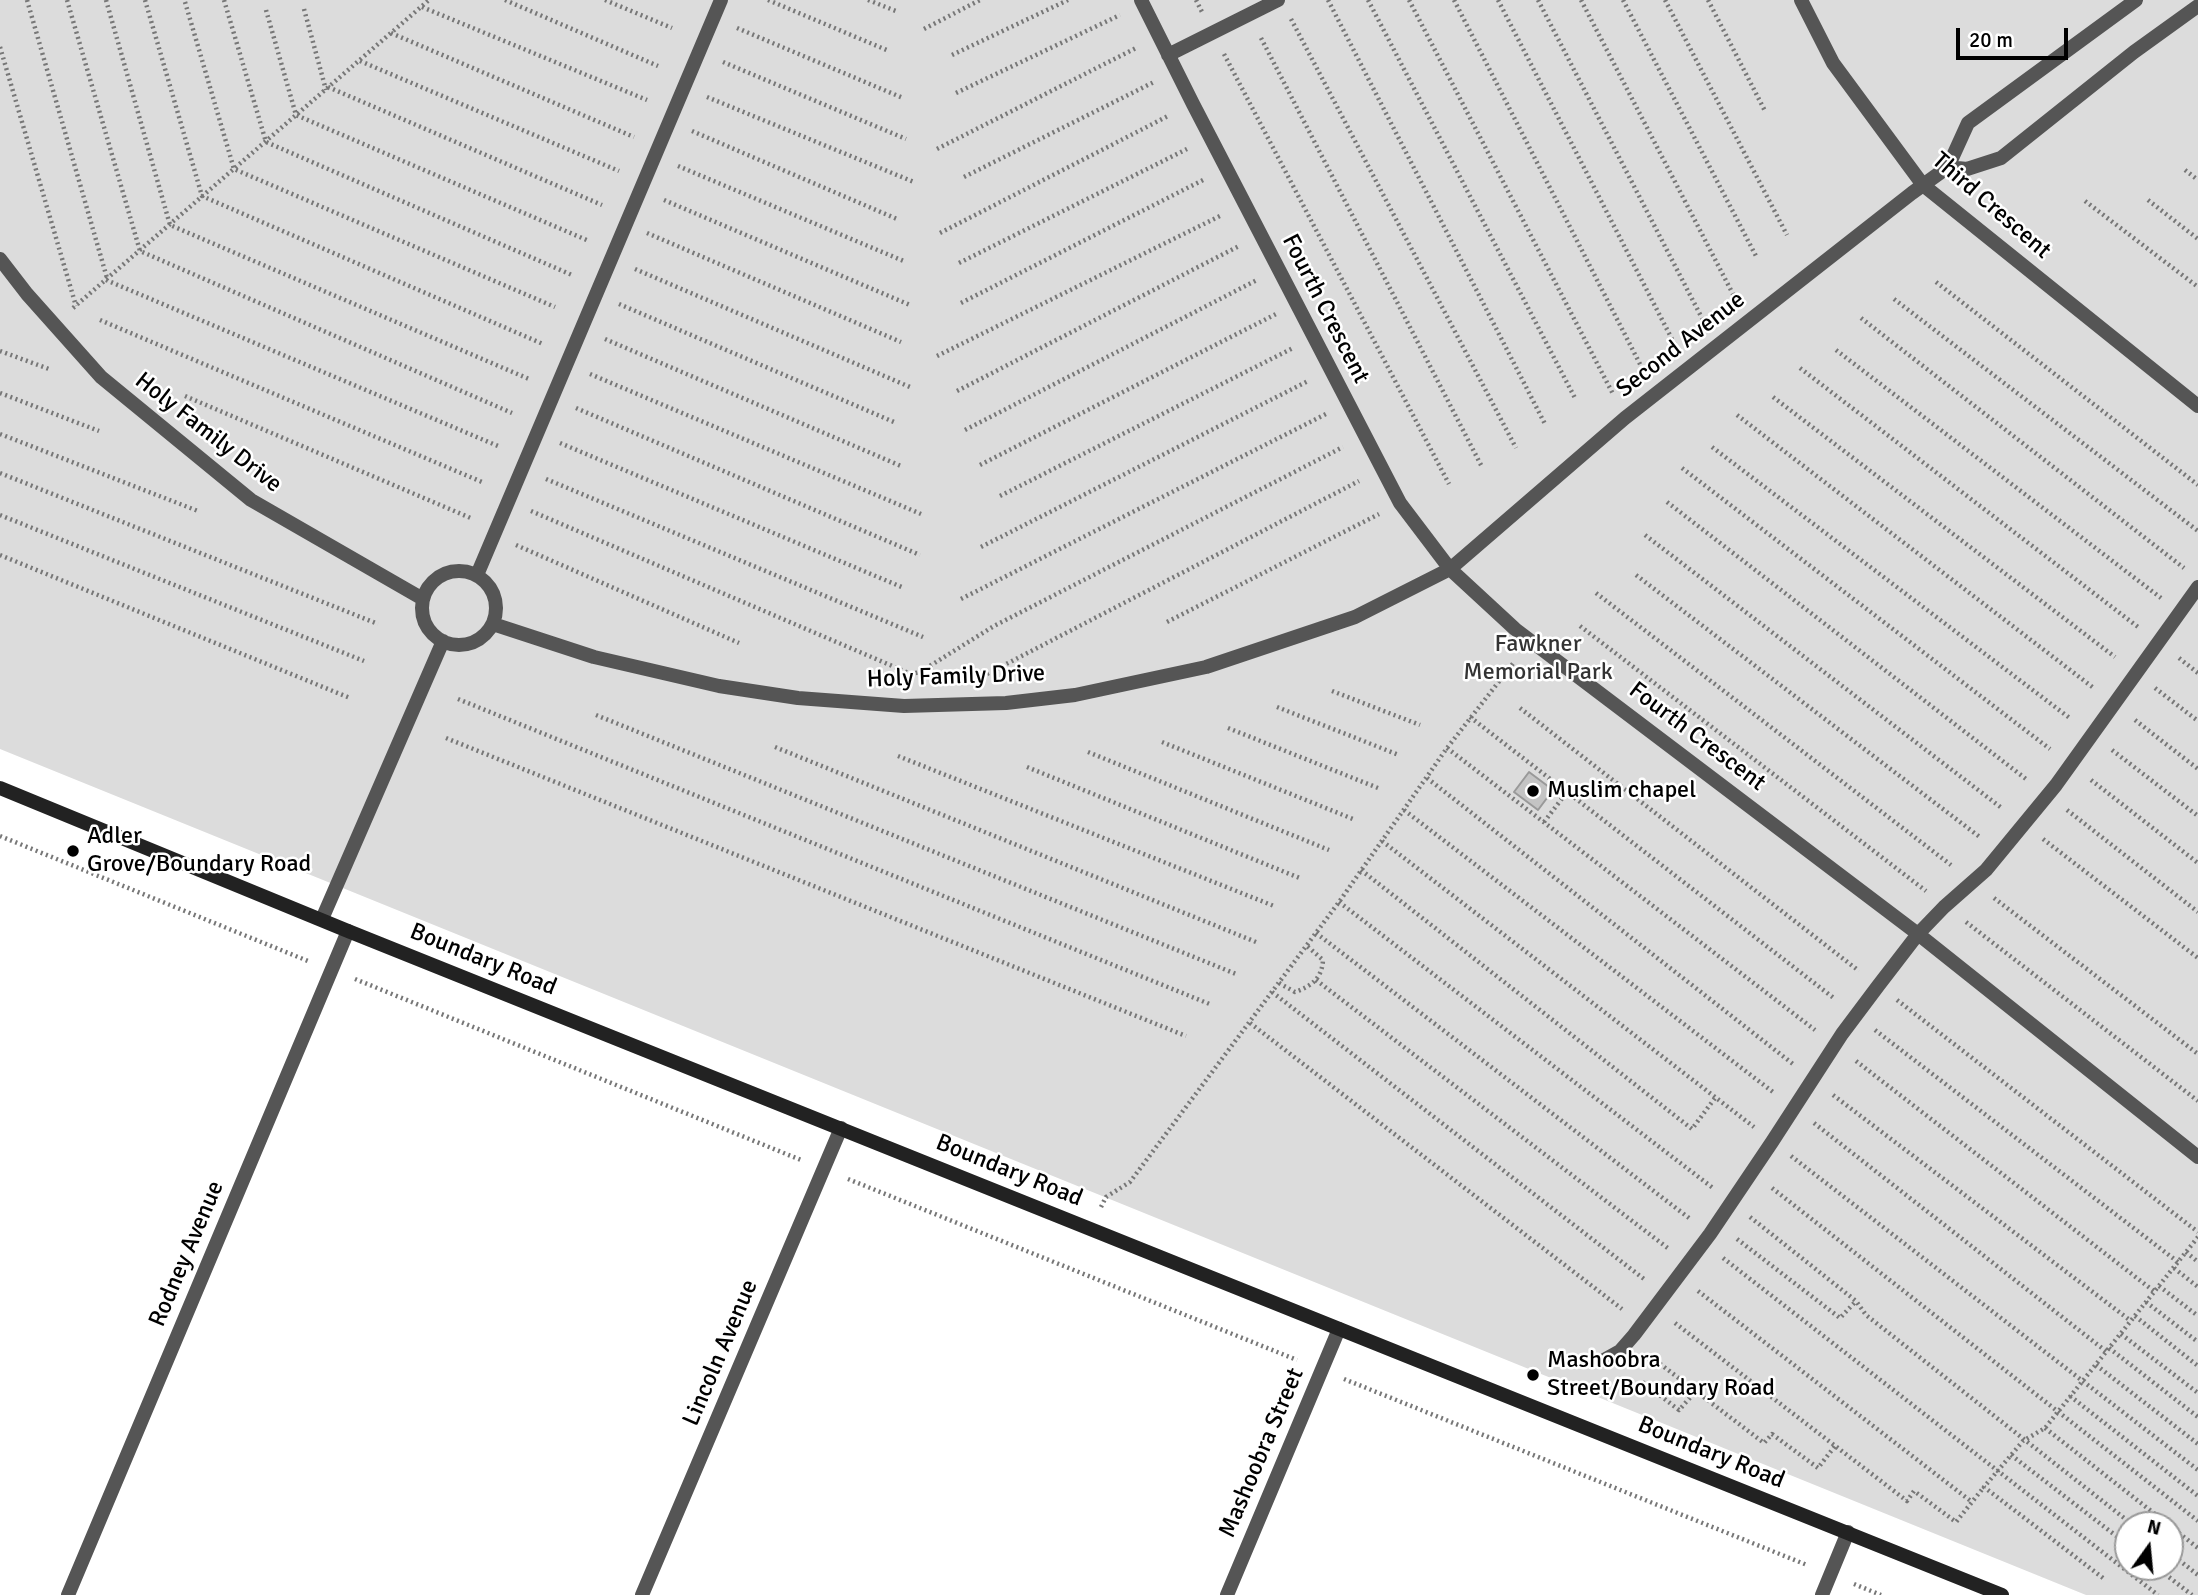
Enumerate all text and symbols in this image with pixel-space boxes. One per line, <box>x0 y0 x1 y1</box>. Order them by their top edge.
scale bar <box>1960 14 2072 58</box>
text: 20 m <box>1969 27 2013 53</box>
street label: Third Crescent <box>1926 147 2056 265</box>
street label: Fourth Crescent <box>1275 230 1375 388</box>
street label: Second Avenue <box>1611 286 1751 404</box>
street label: Holy Family Drive <box>129 367 287 499</box>
park label: Fawkner Memorial Park <box>1463 631 1613 687</box>
street label: Holy Family Drive <box>866 659 1046 695</box>
street label: Fourth Crescent <box>1623 676 1771 798</box>
place label: Muslim chapel <box>1547 777 1696 805</box>
marker: Muslim chapel <box>1525 783 1541 799</box>
place label: Adler Grove/Boundary Road <box>87 823 311 879</box>
marker: Adler Grove/Boundary Road <box>65 843 81 859</box>
street label: Boundary Road <box>406 918 560 1002</box>
street label: Boundary Road <box>932 1129 1086 1213</box>
street label: Rodney Avenue <box>143 1177 231 1331</box>
street label: Lincoln Avenue <box>677 1276 765 1430</box>
place label: Mashoobra Street/Boundary Road <box>1547 1347 1775 1403</box>
street label: Mashoobra Street <box>1213 1364 1311 1542</box>
marker: Mashoobra Street/Boundary Road <box>1525 1367 1541 1383</box>
street label: Boundary Road <box>1634 1411 1788 1495</box>
north arrow <box>2114 1511 2184 1581</box>
text: N <box>2144 1514 2163 1541</box>

